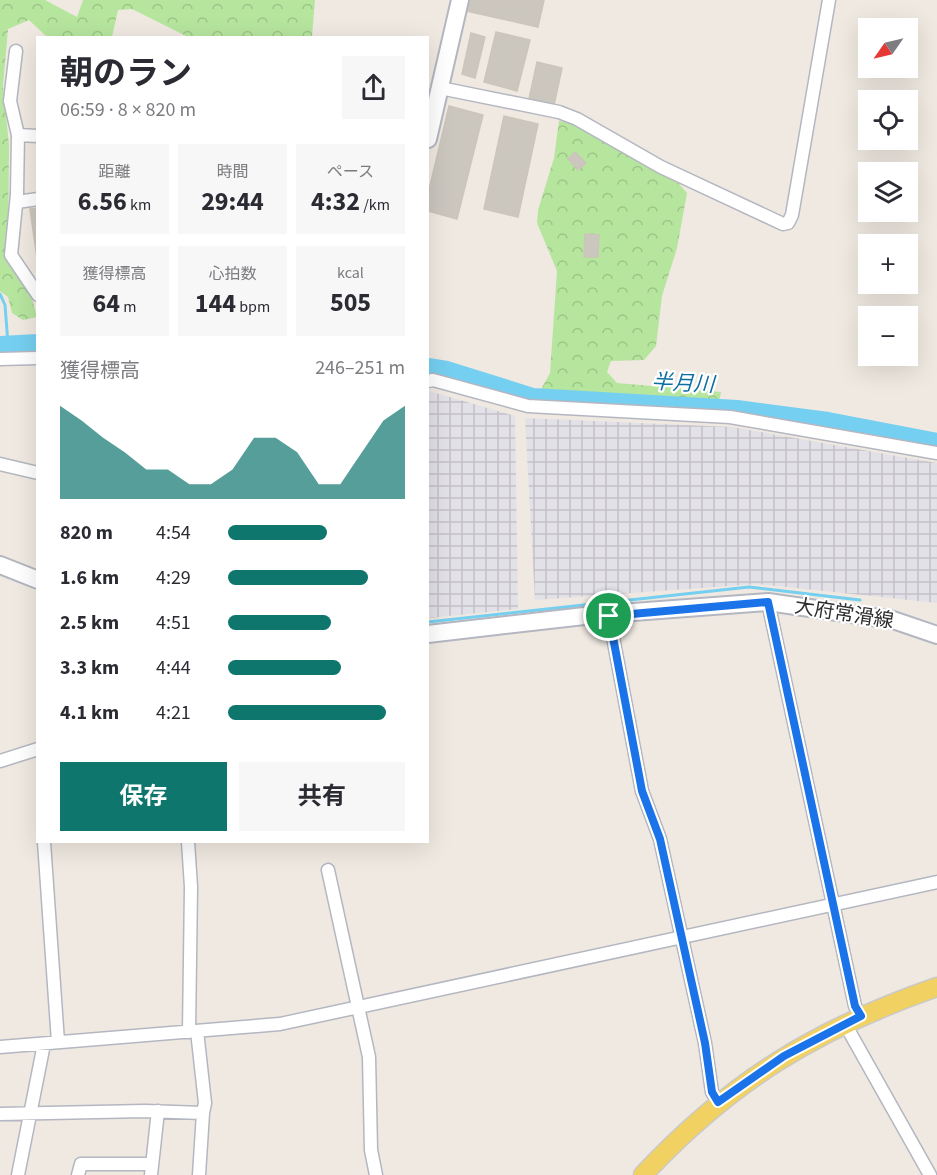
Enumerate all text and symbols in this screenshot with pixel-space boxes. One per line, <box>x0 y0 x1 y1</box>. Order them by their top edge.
north arrow <box>858 18 918 78</box>
map controls <box>858 18 918 366</box>
text: 朝のラン <box>60 50 192 97</box>
button: share <box>342 56 405 119</box>
button: locate <box>858 90 918 150</box>
text: 06:59 · 8 × 820 m <box>60 96 196 124</box>
text: 距離 <box>98 161 131 183</box>
text: 時間 <box>216 161 249 183</box>
text: ペース <box>327 161 374 183</box>
button: layers <box>858 162 918 222</box>
text: 6.56 <box>78 183 127 220</box>
text: 29:44 <box>201 183 264 220</box>
text: 4:32 <box>311 183 360 220</box>
text: km <box>127 194 151 216</box>
text: /km <box>360 194 390 216</box>
button: + <box>858 234 918 294</box>
text: kcal <box>337 262 364 284</box>
text: 獲得標高 <box>82 263 147 285</box>
text: 心拍数 <box>208 263 257 285</box>
text: 505 <box>330 284 371 321</box>
text: 64 <box>93 285 120 322</box>
text: 144 <box>195 285 236 322</box>
text: m <box>120 296 136 318</box>
text: bpm <box>236 296 270 318</box>
button: − <box>858 306 918 366</box>
text: 246–251 m <box>315 354 405 382</box>
text: 獲得標高 <box>60 357 140 385</box>
water label: 半月川 <box>651 366 717 400</box>
text: 820 m <box>60 519 113 547</box>
text: 4:54 <box>156 519 191 547</box>
text: 1.6 km <box>60 564 119 592</box>
text: 4:29 <box>156 564 191 592</box>
pin <box>583 590 634 641</box>
street label: 大府常滑線 <box>792 592 896 636</box>
icon: arrive <box>592 599 625 632</box>
text: 2.5 km <box>60 609 119 637</box>
text: 4:51 <box>156 609 191 637</box>
text: 3.3 km <box>60 654 119 682</box>
text: 4:44 <box>156 654 191 682</box>
text: 4.1 km <box>60 699 119 727</box>
text: 4:21 <box>156 699 191 727</box>
button: 保存 <box>60 762 227 831</box>
button: 共有 <box>239 762 405 831</box>

